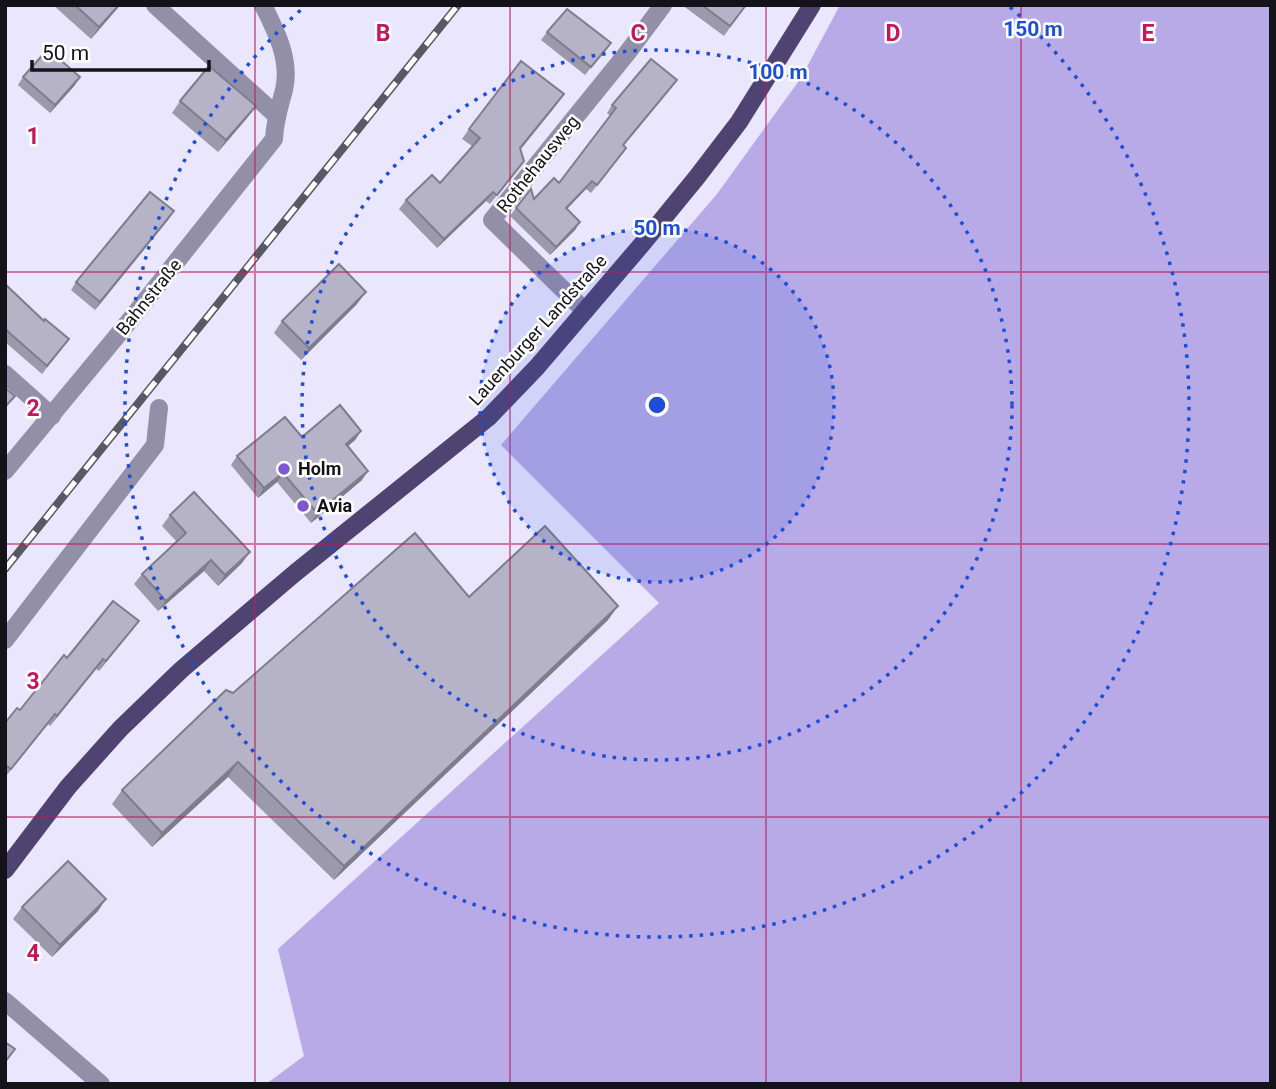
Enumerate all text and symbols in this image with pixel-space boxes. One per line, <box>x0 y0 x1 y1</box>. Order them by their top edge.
text: 150 m <box>1003 17 1063 41</box>
text: B <box>376 20 390 47</box>
text: C <box>630 20 646 47</box>
text: D <box>886 20 900 47</box>
text: E <box>1142 20 1155 47</box>
scale bar <box>32 28 208 72</box>
text: 50 m <box>42 41 89 65</box>
text: 100 m <box>748 60 808 84</box>
street label: Rothehausweg <box>492 111 583 216</box>
text: 1 <box>26 123 40 150</box>
text: 50 m <box>633 216 681 240</box>
street label: Lauenburger Landstraße <box>464 250 611 409</box>
street label: Bahnstraße <box>112 254 186 339</box>
centre of rings <box>645 393 669 417</box>
text: 2 <box>26 395 40 422</box>
place label: Holm <box>298 458 341 479</box>
marker: Holm <box>276 461 292 477</box>
place label: Avia <box>317 495 353 516</box>
marker: Avia <box>295 498 311 514</box>
text: 3 <box>26 668 40 695</box>
text: 4 <box>26 940 40 967</box>

